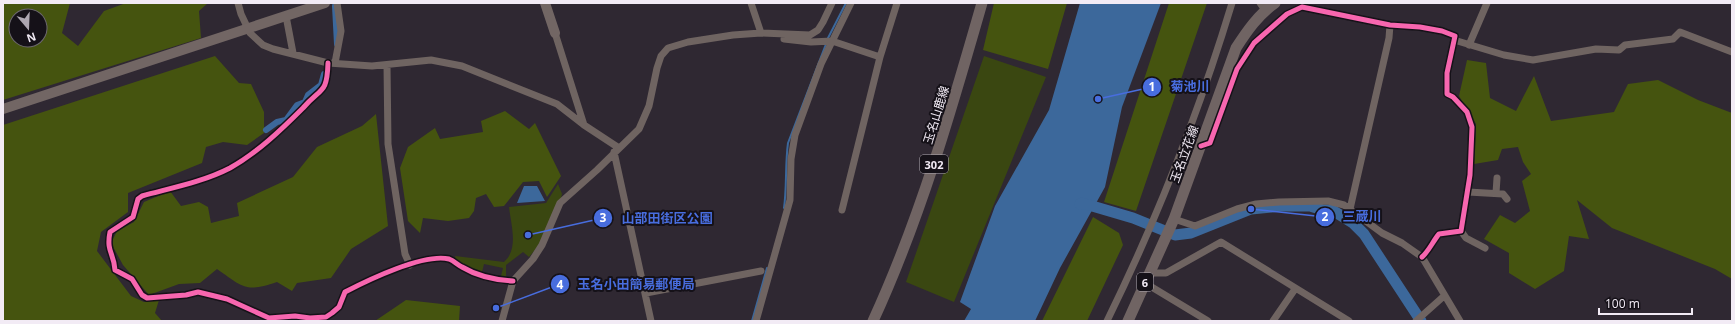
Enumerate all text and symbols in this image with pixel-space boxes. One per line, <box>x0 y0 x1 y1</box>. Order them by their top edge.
north arrow <box>8 8 48 48</box>
text: N <box>25 29 38 46</box>
callout: 菊池川 <box>1142 74 1217 99</box>
text: 菊池川 <box>1170 77 1210 95</box>
text: 1 <box>1149 78 1155 95</box>
street label: 玉名山鹿線 <box>919 84 953 146</box>
street label: 玉名立花線 <box>1166 123 1202 185</box>
road number: 302 <box>920 155 948 173</box>
callout: 三蔵川 <box>1315 204 1390 229</box>
callout: 山部田街区公園 <box>593 206 720 231</box>
text: 三蔵川 <box>1342 207 1382 225</box>
text: 2 <box>1322 208 1329 225</box>
text: 3 <box>600 209 607 226</box>
text: 山部田街区公園 <box>621 209 713 227</box>
callout: 玉名小田簡易郵便局 <box>550 272 703 297</box>
road number: 6 <box>1137 273 1153 291</box>
text: 玉名小田簡易郵便局 <box>577 275 695 293</box>
text: 4 <box>557 276 564 293</box>
scale bar <box>1599 290 1692 316</box>
text: 100 m <box>1605 295 1640 312</box>

